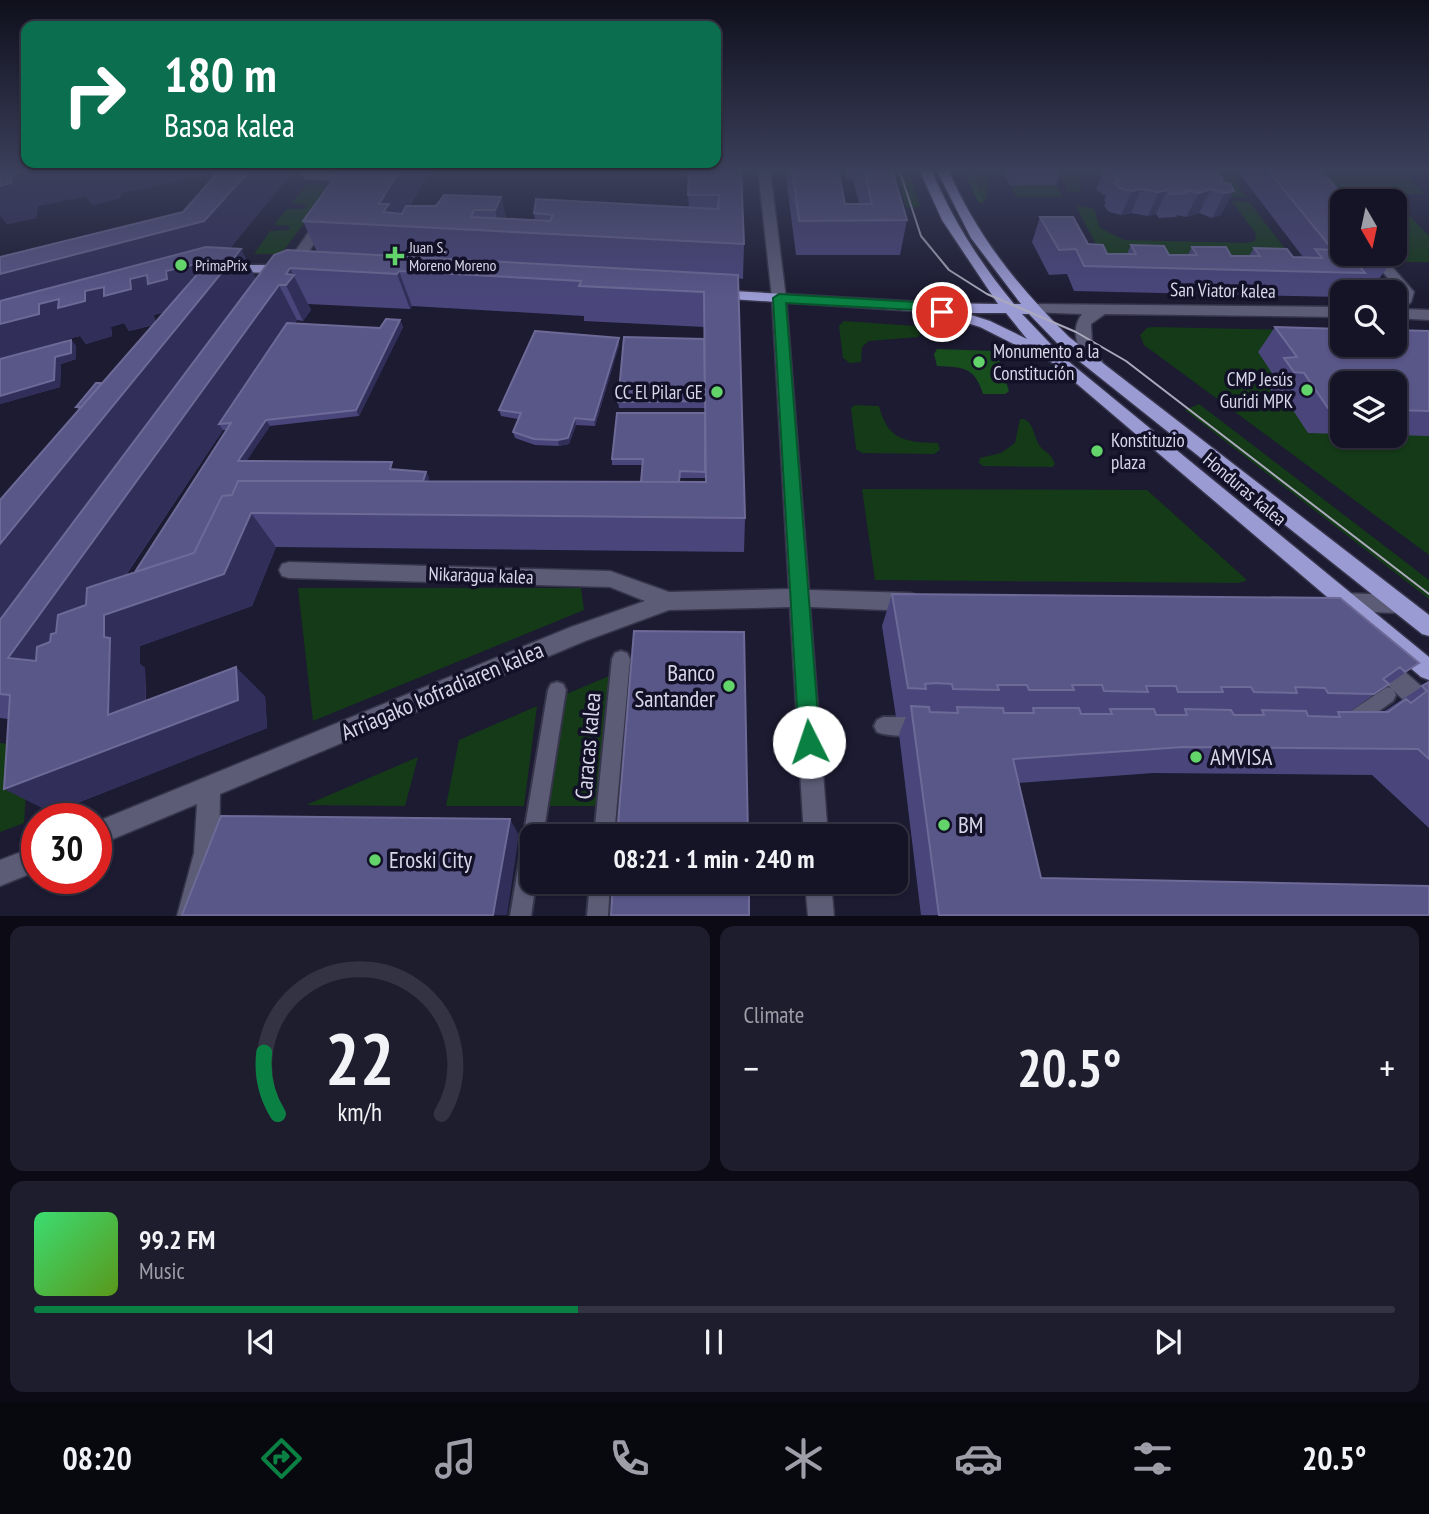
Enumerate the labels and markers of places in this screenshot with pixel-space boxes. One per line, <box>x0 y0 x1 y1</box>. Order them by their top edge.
place label: Juan S. Moreno Moreno <box>408 237 497 275</box>
marker: Juan S. Moreno Moreno <box>387 248 403 264</box>
place label: PrimaPrix <box>195 255 248 275</box>
marker: PrimaPrix <box>173 257 189 273</box>
pin <box>912 282 972 342</box>
place label: Monumento a la Constitución <box>993 339 1099 385</box>
marker: Monumento a la Constitución <box>971 354 987 370</box>
place label: CMP Jesús Guridi MPK <box>1220 367 1293 413</box>
place label: CC El Pilar GE <box>615 380 703 404</box>
marker: CMP Jesús Guridi MPK <box>1299 382 1315 398</box>
marker: CC El Pilar GE <box>709 384 725 400</box>
place label: Konstituzio plaza <box>1111 428 1185 474</box>
marker: Konstituzio plaza <box>1089 443 1105 459</box>
place label: Banco Santander <box>634 658 716 713</box>
marker: Banco Santander <box>721 678 737 694</box>
place label: AMVISA <box>1210 742 1272 771</box>
marker: AMVISA <box>1188 749 1204 765</box>
place label: BM <box>958 810 983 839</box>
marker: BM <box>936 817 952 833</box>
place label: Eroski City <box>389 845 472 874</box>
marker: Eroski City <box>367 852 383 868</box>

